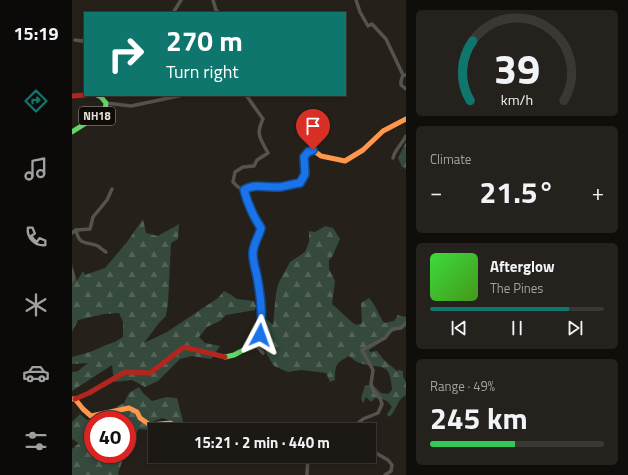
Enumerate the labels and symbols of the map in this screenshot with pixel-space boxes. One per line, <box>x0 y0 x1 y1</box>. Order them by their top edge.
road number: NH18 <box>79 107 115 125</box>
pin <box>296 109 330 150</box>
position arrow <box>239 314 281 356</box>
speed limit sign: 40 <box>84 411 136 463</box>

